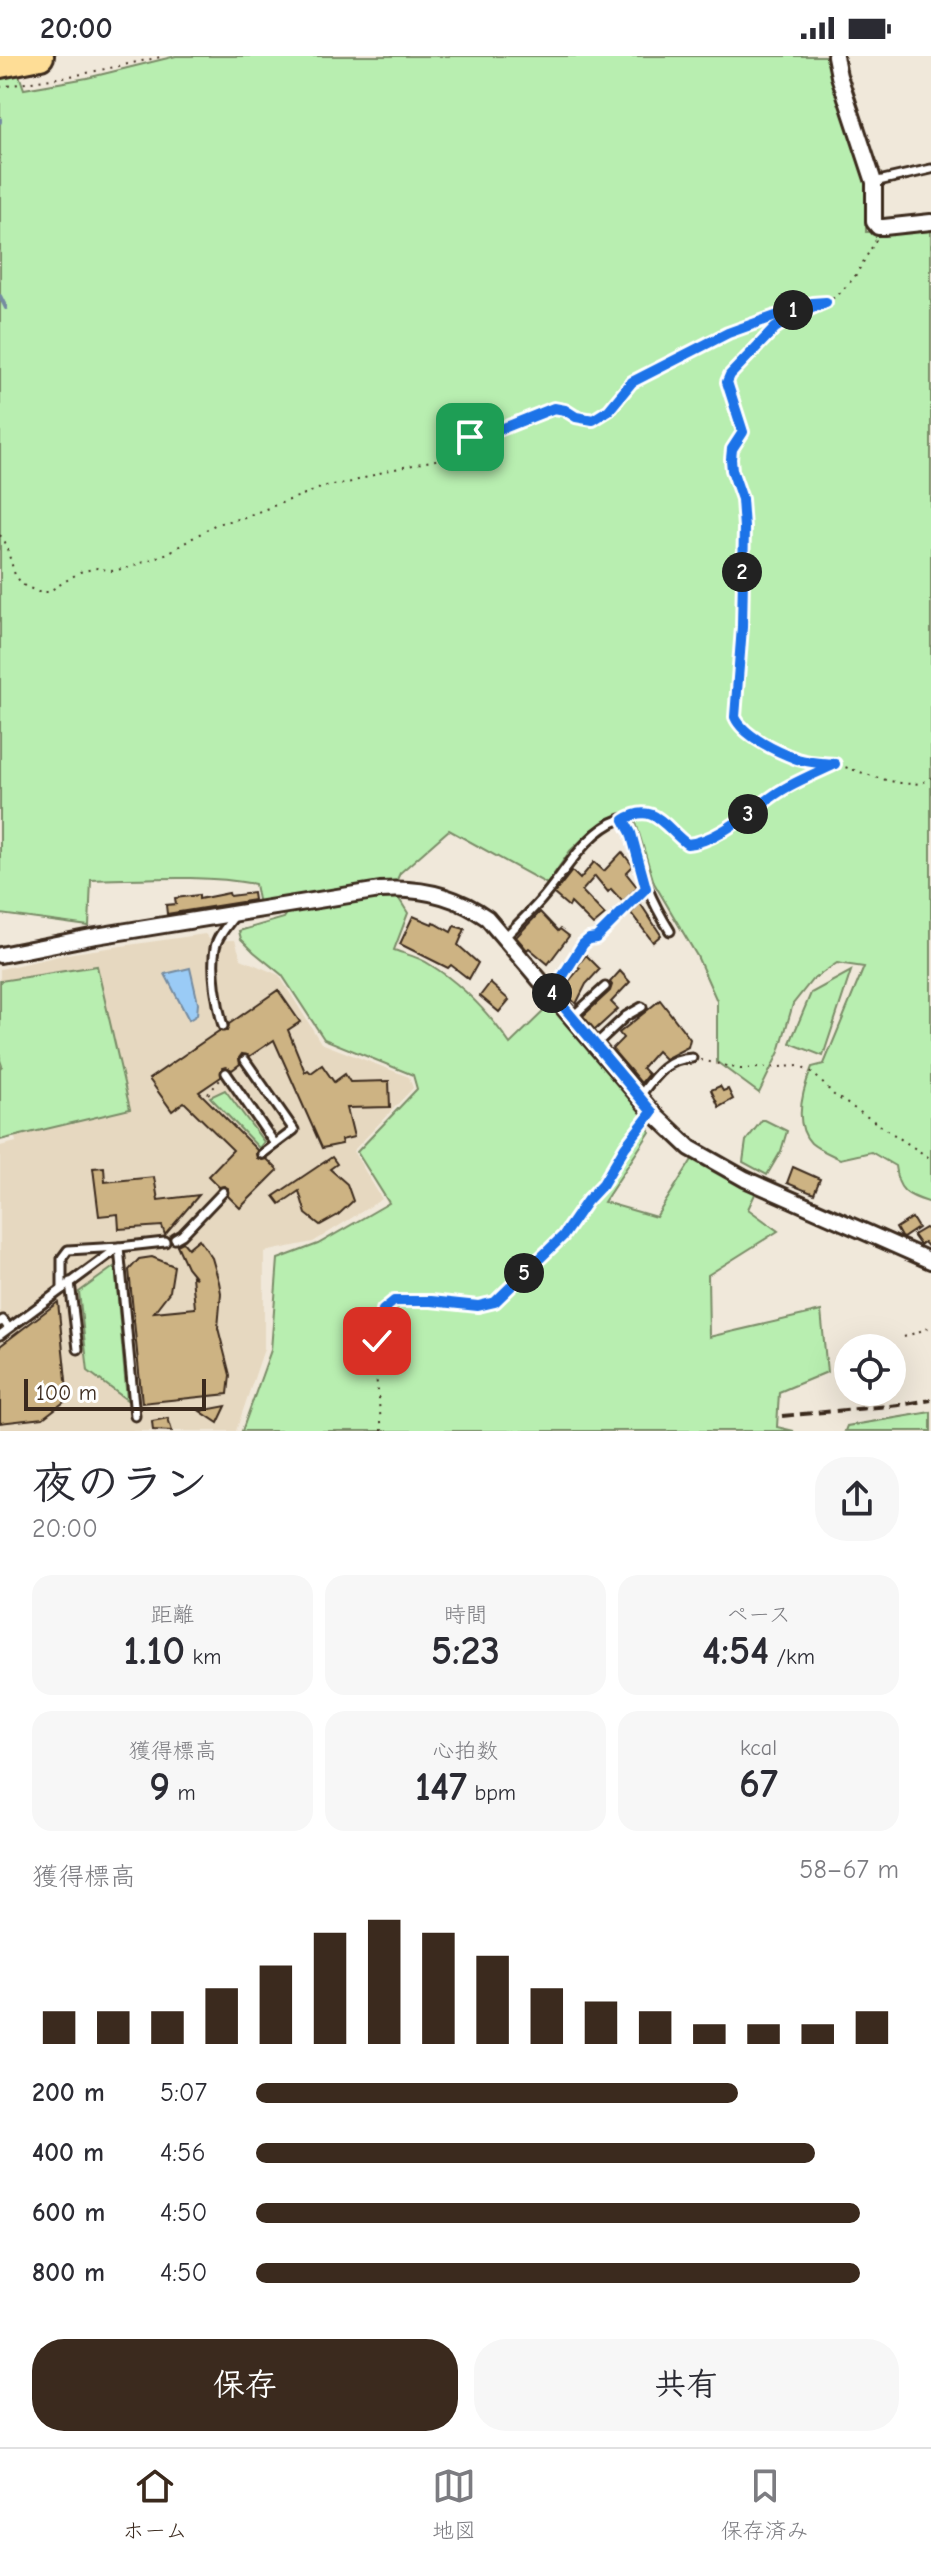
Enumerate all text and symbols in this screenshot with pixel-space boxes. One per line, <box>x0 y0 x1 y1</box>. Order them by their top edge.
text: 20:00 <box>40 11 113 46</box>
pin: 1 <box>773 290 813 330</box>
text: 1 <box>789 297 797 323</box>
pin <box>436 403 504 471</box>
icon: arrive <box>448 415 492 459</box>
pin: 2 <box>722 552 762 592</box>
text: 2 <box>737 559 747 585</box>
pin: 3 <box>728 794 768 834</box>
text: 3 <box>743 801 753 827</box>
pin: 4 <box>532 973 572 1013</box>
text: 4 <box>547 980 557 1006</box>
pin: 5 <box>504 1253 544 1293</box>
text: 5 <box>518 1260 530 1286</box>
pin <box>343 1307 411 1375</box>
icon: check <box>355 1319 399 1363</box>
map controls <box>834 1334 906 1406</box>
button: locate <box>834 1334 906 1406</box>
scale bar <box>24 1375 206 1411</box>
text: 100 m <box>36 1380 97 1406</box>
button: share <box>815 1457 899 1541</box>
text: 夜のラン <box>32 1458 208 1509</box>
text: 20:00 <box>32 1514 98 1544</box>
text: 距離 <box>150 1602 195 1628</box>
text: 時間 <box>443 1602 488 1628</box>
text: ペース <box>726 1602 791 1628</box>
text: 1.10 <box>124 1628 185 1674</box>
text: 5:23 <box>431 1628 500 1674</box>
text: 4:54 <box>702 1628 769 1674</box>
text: km <box>185 1644 221 1670</box>
text: /km <box>769 1644 815 1670</box>
text: kcal <box>740 1735 777 1761</box>
text: 獲得標高 <box>128 1738 217 1764</box>
text: 心拍数 <box>432 1738 499 1764</box>
text: 67 <box>739 1761 778 1807</box>
text: 9 <box>149 1764 170 1810</box>
text: 147 <box>415 1764 467 1810</box>
text: m <box>170 1780 196 1806</box>
text: bpm <box>467 1780 516 1806</box>
text: 58–67 m <box>799 1855 899 1885</box>
text: 獲得標高 <box>32 1862 136 1892</box>
text: 200 m <box>32 2078 105 2108</box>
text: 5:07 <box>160 2078 207 2108</box>
text: 400 m <box>32 2138 104 2168</box>
text: 4:56 <box>160 2138 205 2168</box>
text: 600 m <box>32 2198 105 2228</box>
text: 4:50 <box>160 2198 207 2228</box>
text: 800 m <box>32 2258 105 2288</box>
text: 4:50 <box>160 2258 207 2288</box>
button: 保存 <box>32 2339 458 2431</box>
button: 共有 <box>474 2339 899 2431</box>
tab: ホーム <box>122 2464 187 2544</box>
tab: 地図 <box>432 2464 476 2544</box>
tab: 保存済み <box>721 2464 809 2544</box>

